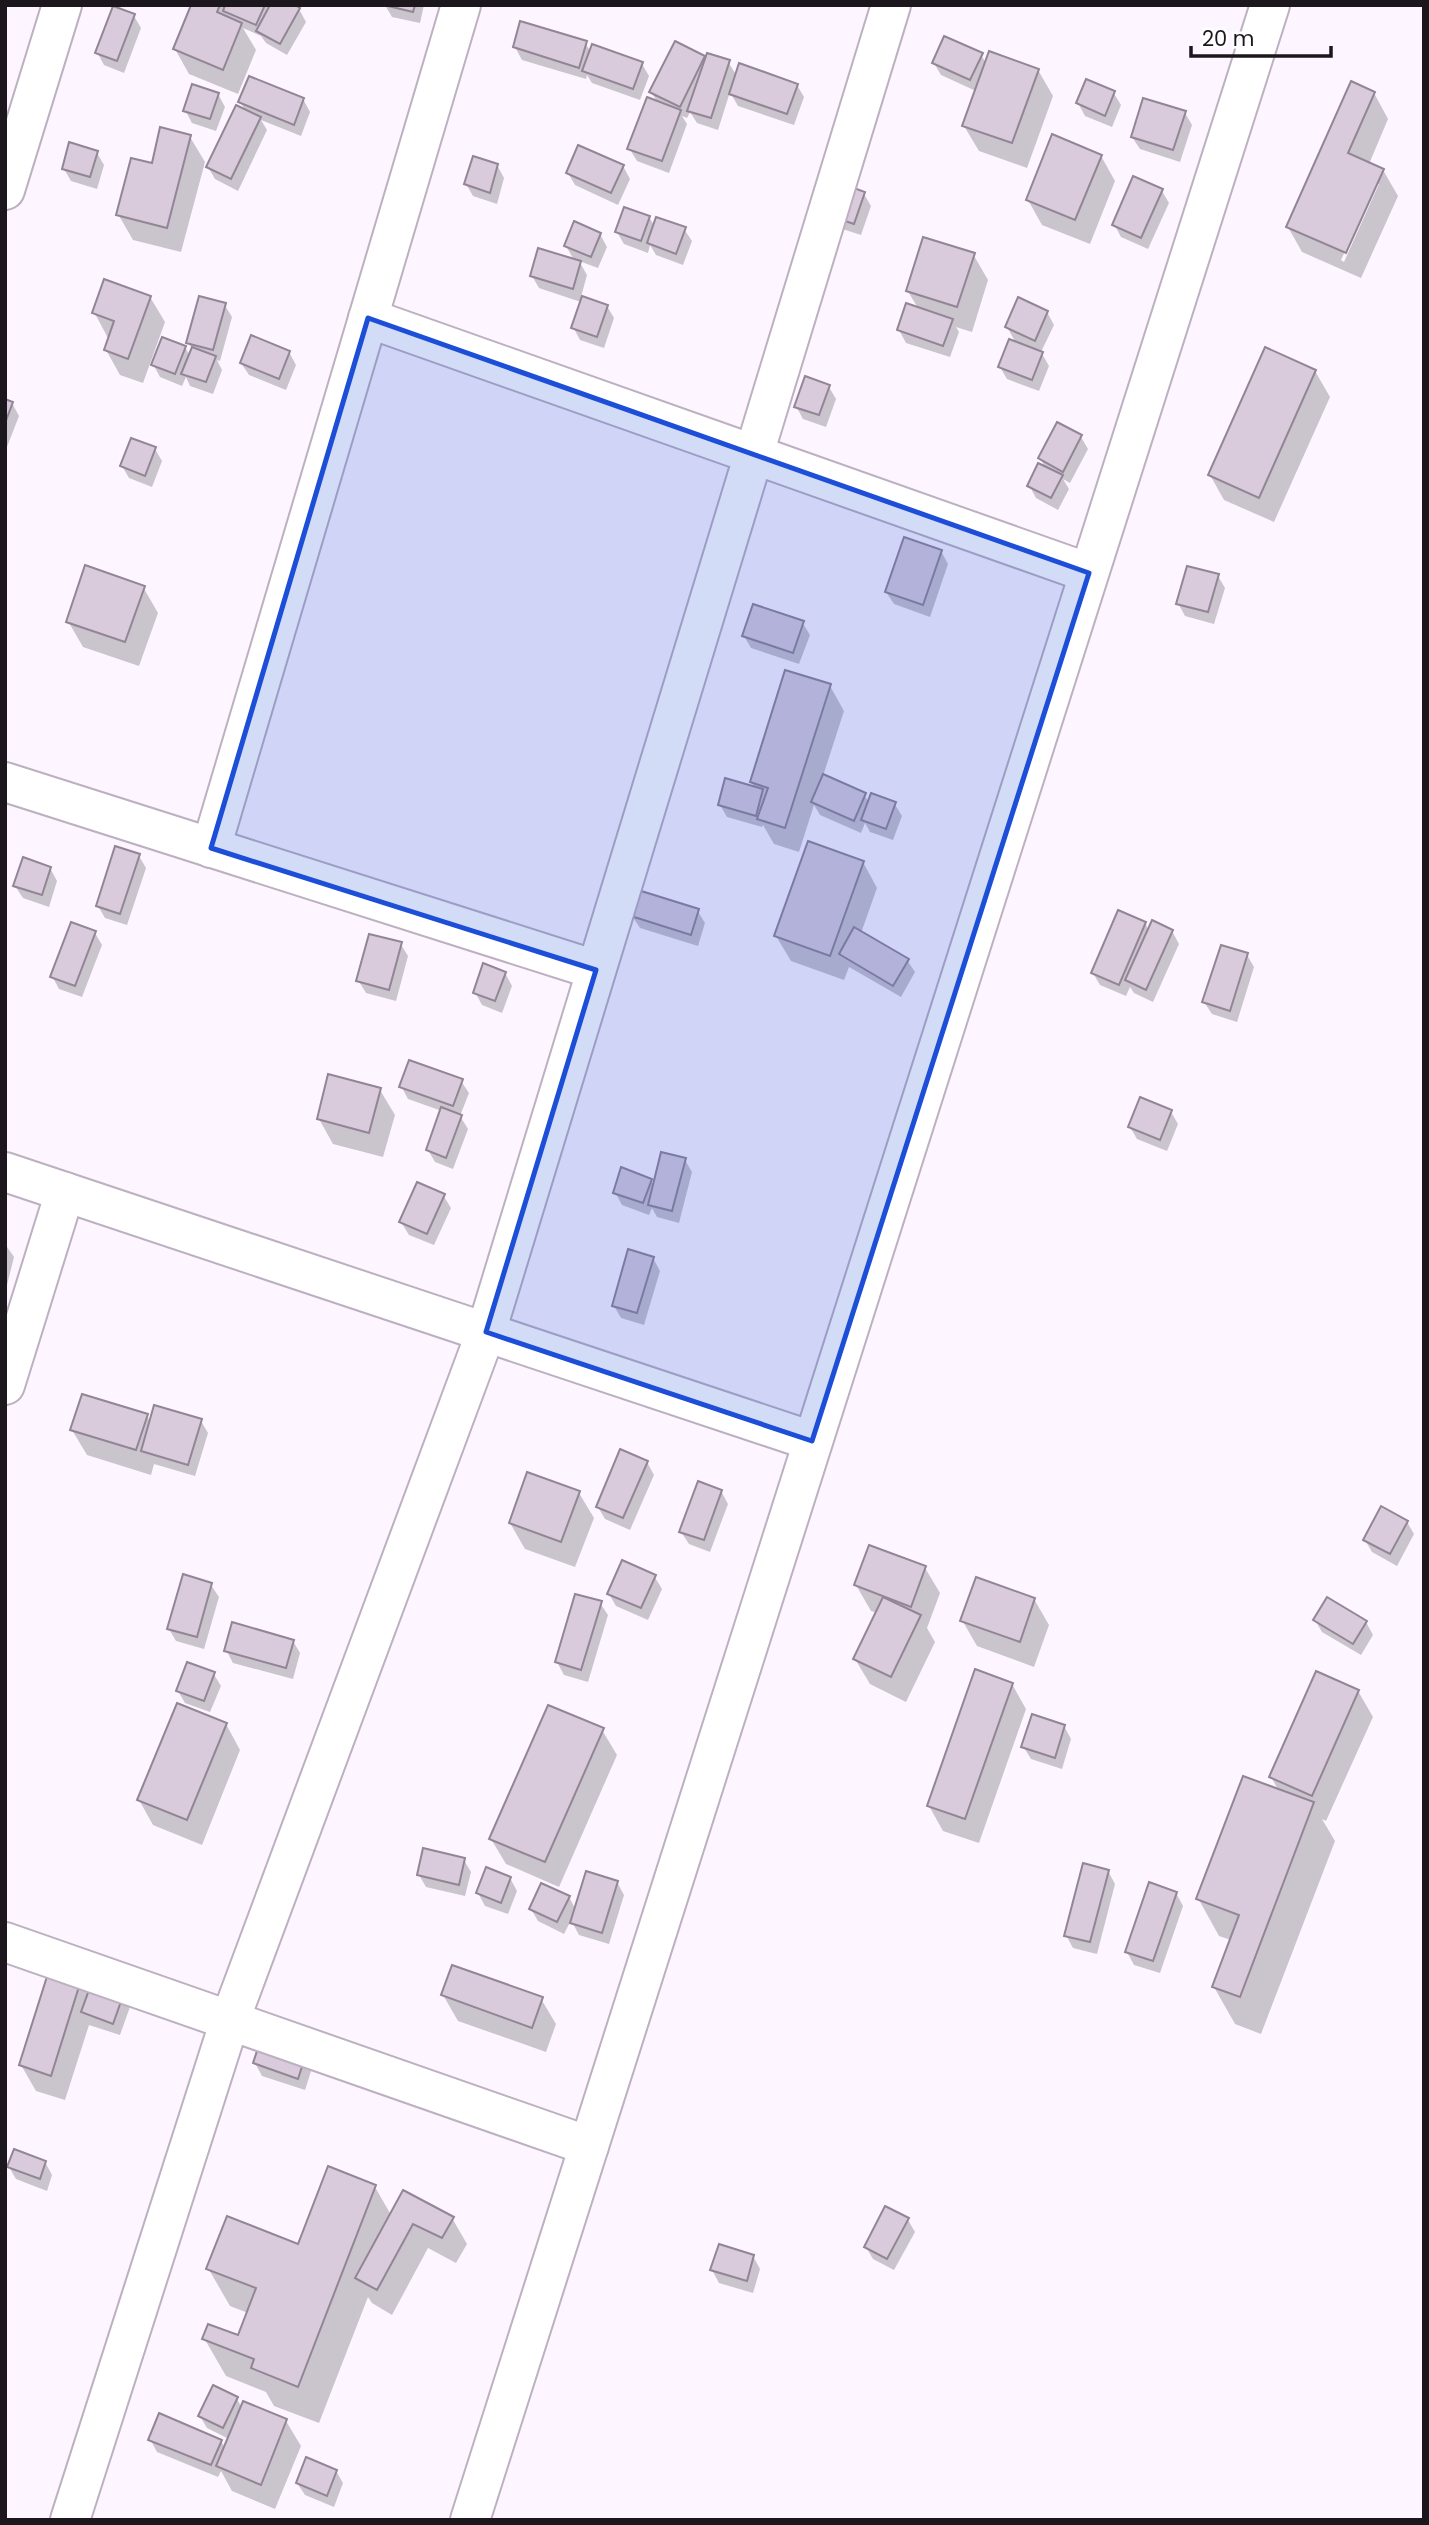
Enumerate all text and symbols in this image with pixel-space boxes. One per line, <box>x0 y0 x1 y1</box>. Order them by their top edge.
scale bar <box>1191 14 1331 58</box>
text: 20 m <box>1202 24 1255 53</box>

